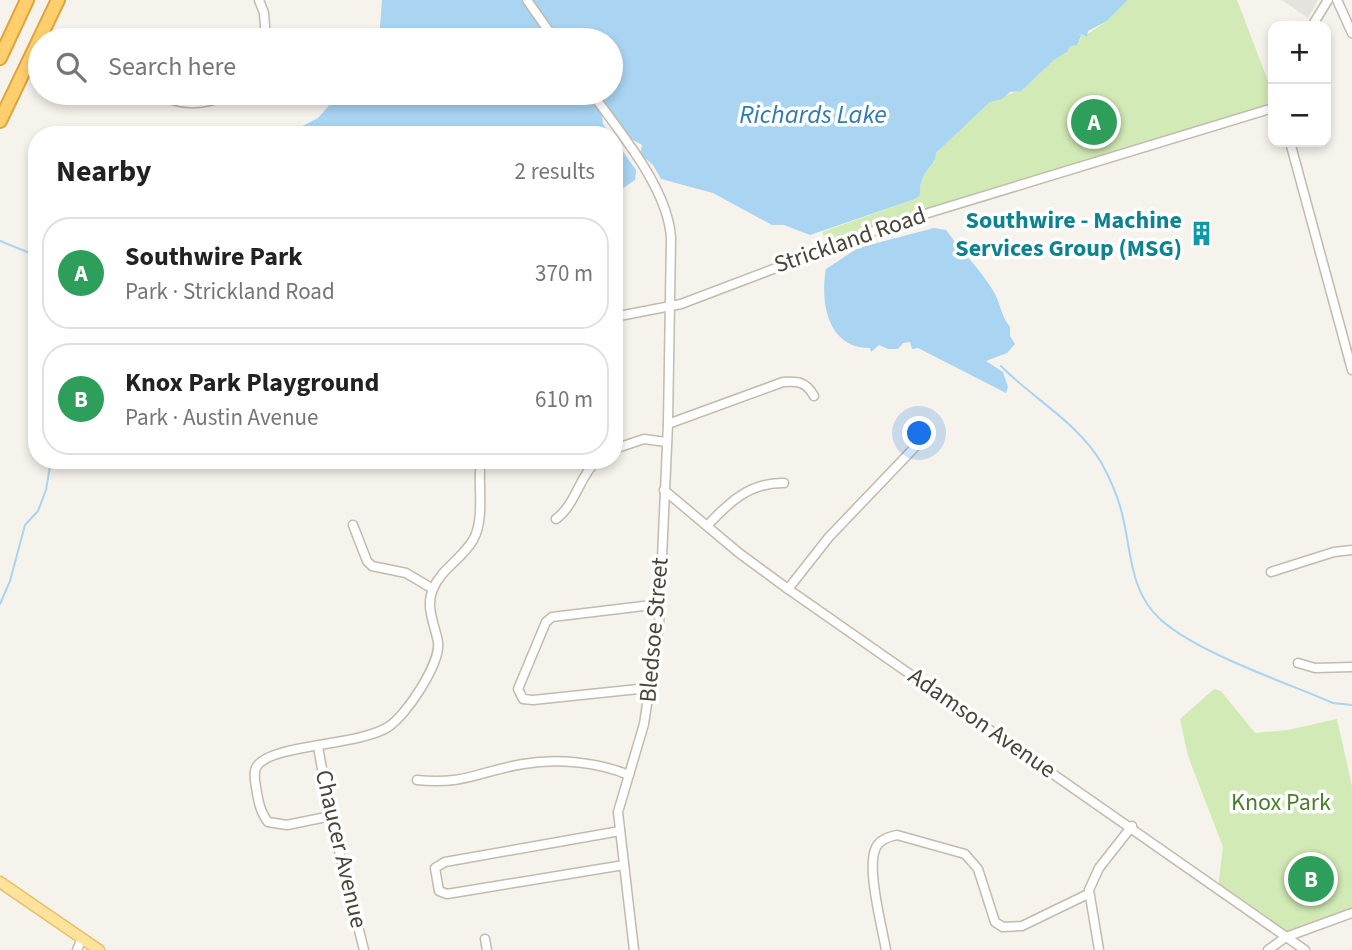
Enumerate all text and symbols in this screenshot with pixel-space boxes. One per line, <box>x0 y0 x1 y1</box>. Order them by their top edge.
map controls <box>1268 21 1331 147</box>
button: + <box>1268 21 1331 84</box>
search box <box>28 28 623 105</box>
icon: search <box>52 48 90 86</box>
text: Search here <box>108 48 236 85</box>
button: − <box>1268 84 1331 147</box>
water label: Richards Lake <box>739 96 887 133</box>
pin: A <box>1071 96 1117 148</box>
text: Nearby <box>56 150 151 193</box>
text: 2 results <box>515 155 595 188</box>
street label: Strickland Road <box>769 198 931 282</box>
place label: Southwire - Machine Services Group (MSG) <box>955 203 1182 266</box>
building icon: Southwire - Machine Services Group (MSG) <box>1188 220 1216 248</box>
text: Southwire Park <box>125 238 303 275</box>
text: A <box>74 257 88 290</box>
text: 370 m <box>535 257 593 290</box>
text: Park · Strickland Road <box>125 275 335 308</box>
text: Knox Park Playground <box>125 364 379 401</box>
text: B <box>74 383 88 416</box>
text: 610 m <box>535 383 593 416</box>
text: Park · Austin Avenue <box>125 401 318 434</box>
your location <box>902 416 936 450</box>
street label: Bledsoe Street <box>630 556 678 704</box>
street label: Adamson Avenue <box>901 659 1063 787</box>
street label: Chaucer Avenue <box>306 766 376 932</box>
park label: Knox Park <box>1231 785 1331 820</box>
pin: B <box>1288 853 1334 905</box>

